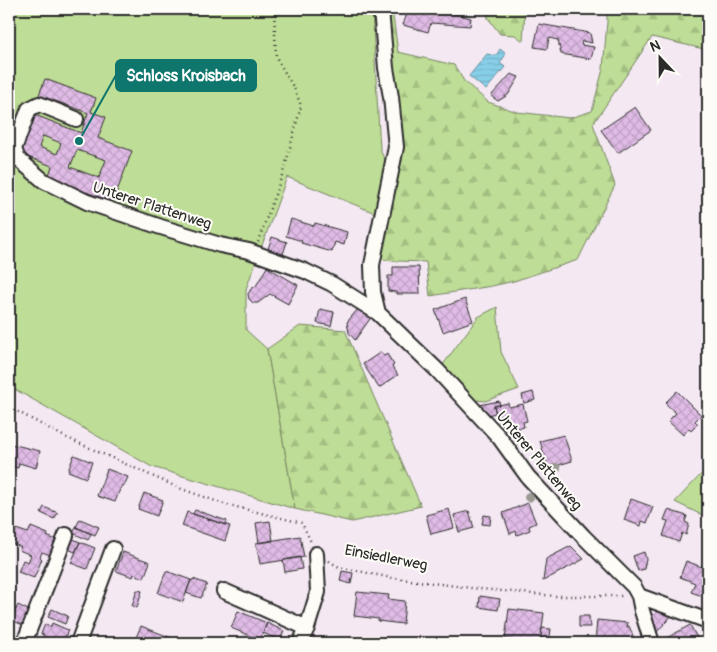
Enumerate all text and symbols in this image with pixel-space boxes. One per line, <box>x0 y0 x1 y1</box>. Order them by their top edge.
north arrow <box>634 32 684 82</box>
text: N <box>648 37 663 56</box>
callout: Schloss Kroisbach <box>116 60 256 91</box>
text: Schloss Kroisbach <box>126 66 246 86</box>
street label: Unterer Plattenweg <box>90 178 214 234</box>
street label: Unterer Plattenweg <box>492 407 586 515</box>
street label: Einsiedlerweg <box>343 541 429 575</box>

